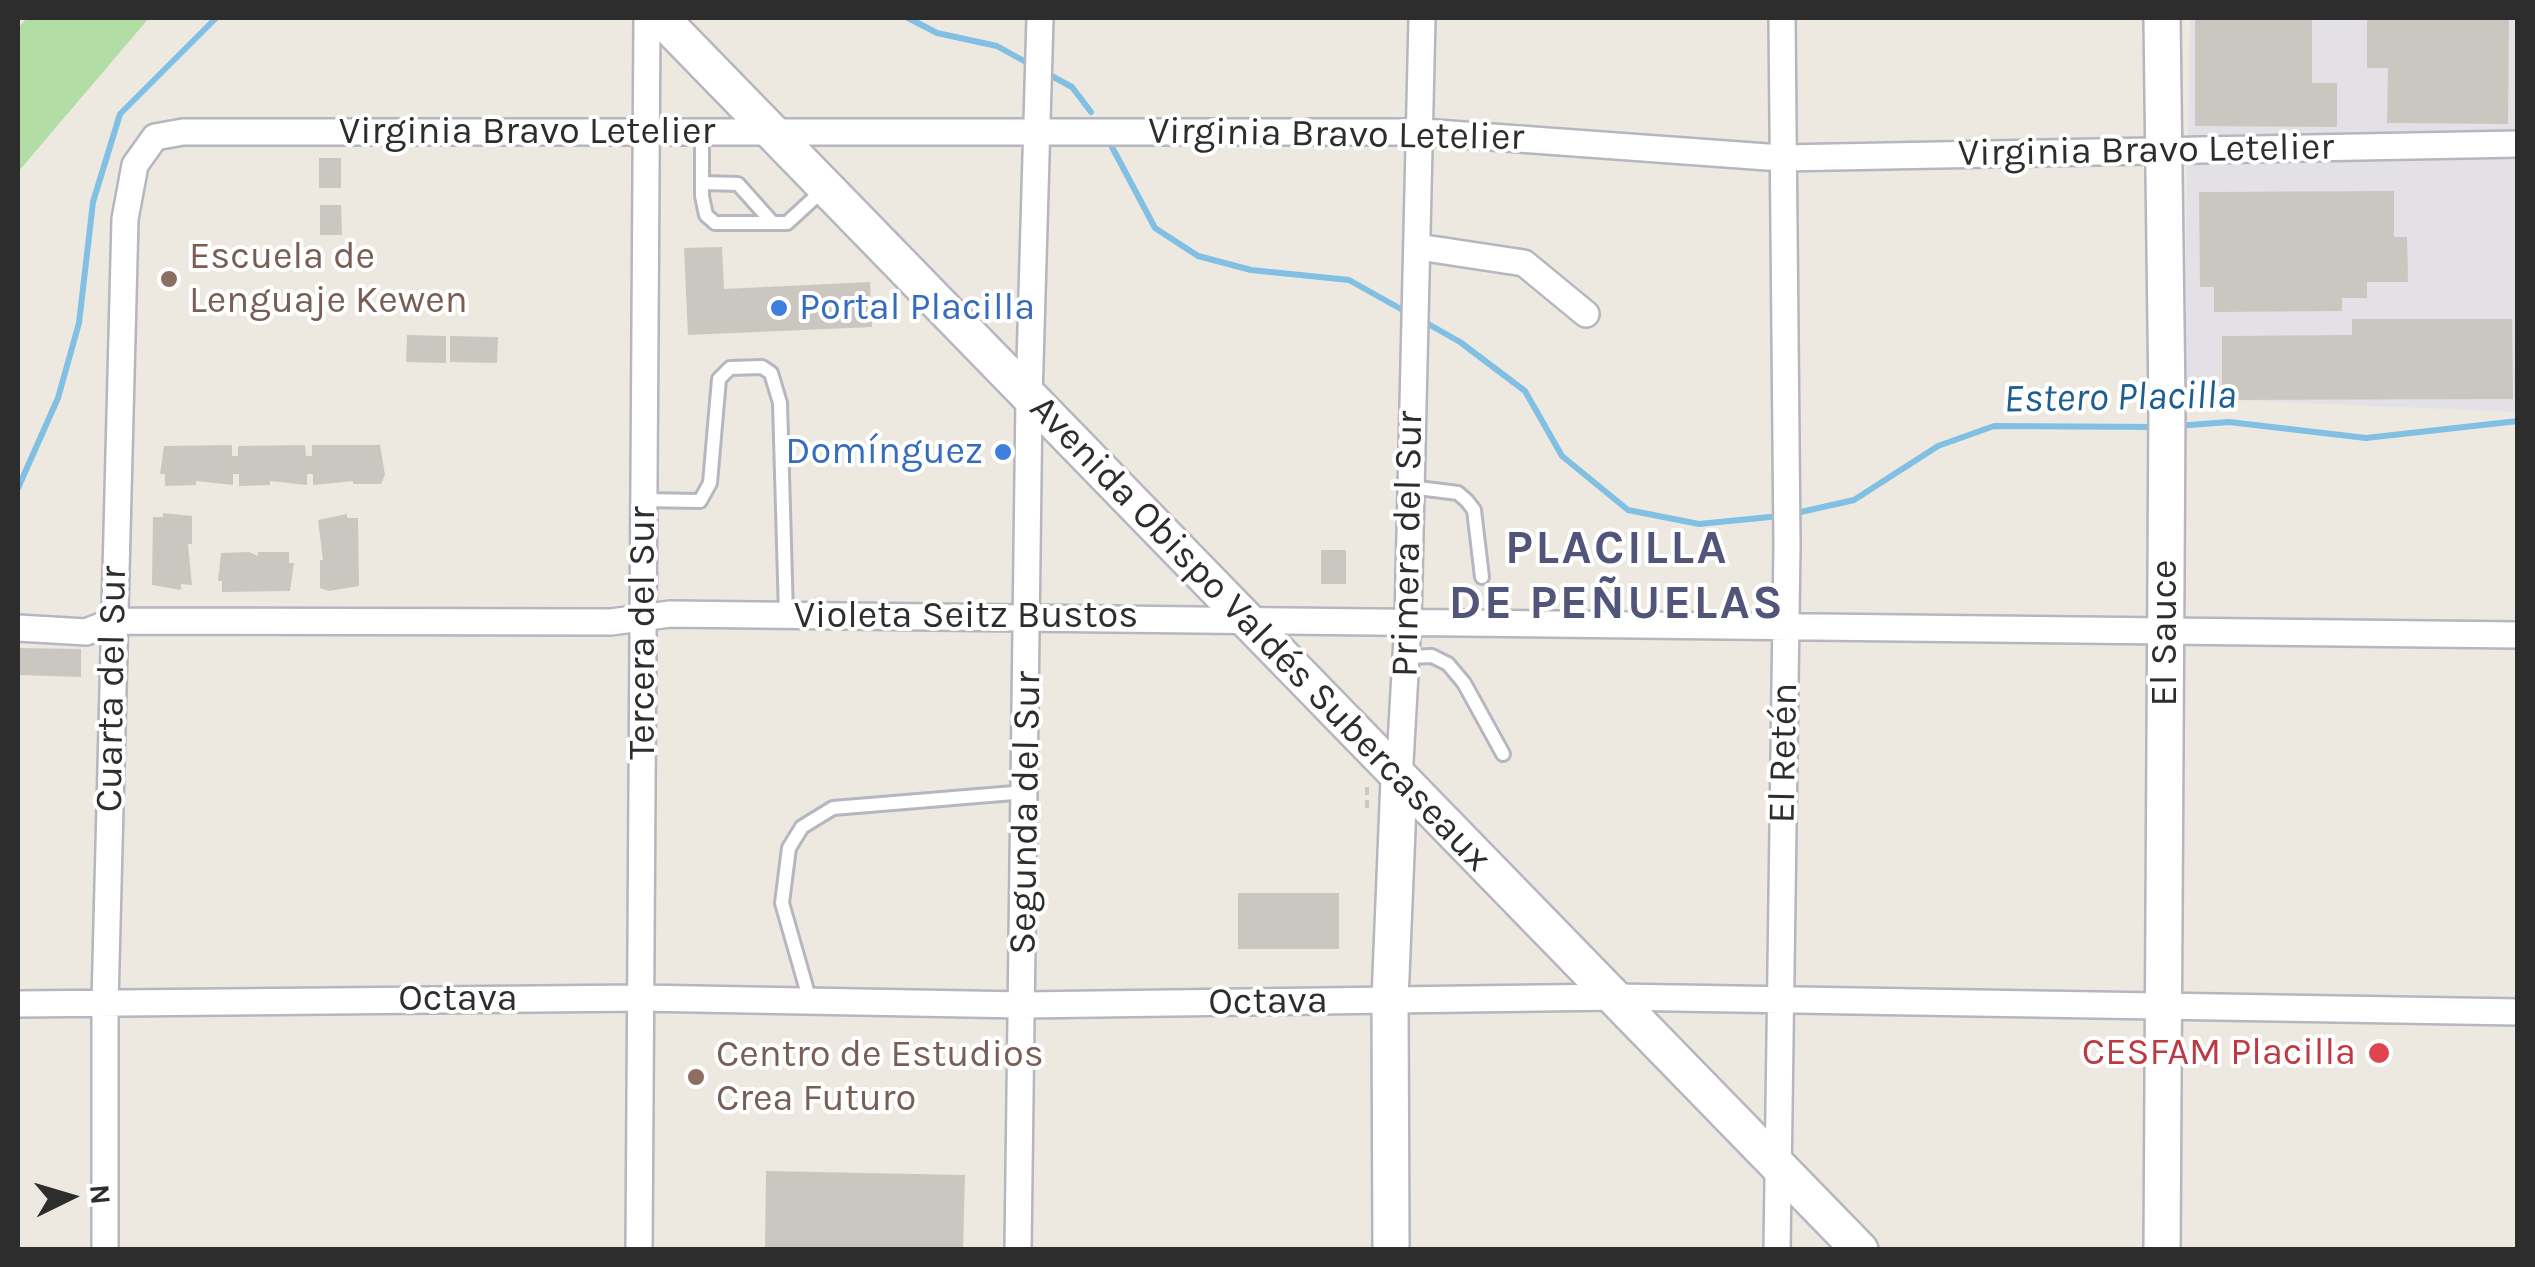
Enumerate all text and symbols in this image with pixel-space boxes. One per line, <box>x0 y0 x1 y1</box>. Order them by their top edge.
street label: Virginia Bravo Letelier <box>339 109 715 155</box>
street label: Virginia Bravo Letelier <box>1148 109 1524 161</box>
street label: Virginia Bravo Letelier <box>1958 125 2334 177</box>
place label: Escuela de Lenguaje Kewen <box>189 234 468 323</box>
marker: Escuela de Lenguaje Kewen <box>158 268 180 290</box>
place label: Portal Placilla <box>799 285 1035 331</box>
marker: Portal Placilla <box>768 297 790 319</box>
water label: Estero Placilla <box>2003 372 2237 424</box>
street label: Avenida Obispo Valdés Subercaseaux <box>1020 386 1500 882</box>
street label: Primera del Sur <box>1383 410 1433 678</box>
place label: Domínguez <box>785 429 983 475</box>
marker: Domínguez <box>992 441 1014 463</box>
street label: Tercera del Sur <box>620 506 666 760</box>
district label: PLACILLA DE PEÑUELAS <box>1449 520 1785 633</box>
street label: El Sauce <box>2142 559 2188 707</box>
street label: Cuarta del Sur <box>87 565 137 813</box>
street label: Violeta Seitz Bustos <box>794 593 1138 639</box>
street label: Segunda del Sur <box>1001 671 1051 955</box>
street label: El Retén <box>1760 682 1808 824</box>
street label: Octava <box>398 976 518 1022</box>
street label: Octava <box>1208 978 1328 1026</box>
place label: CESFAM Placilla <box>2082 1030 2356 1076</box>
place label: Centro de Estudios Crea Futuro <box>716 1032 1044 1122</box>
marker: CESFAM Placilla <box>2366 1040 2392 1066</box>
marker: Centro de Estudios Crea Futuro <box>685 1066 707 1088</box>
north arrow <box>20 1147 120 1247</box>
text: N <box>83 1183 118 1206</box>

